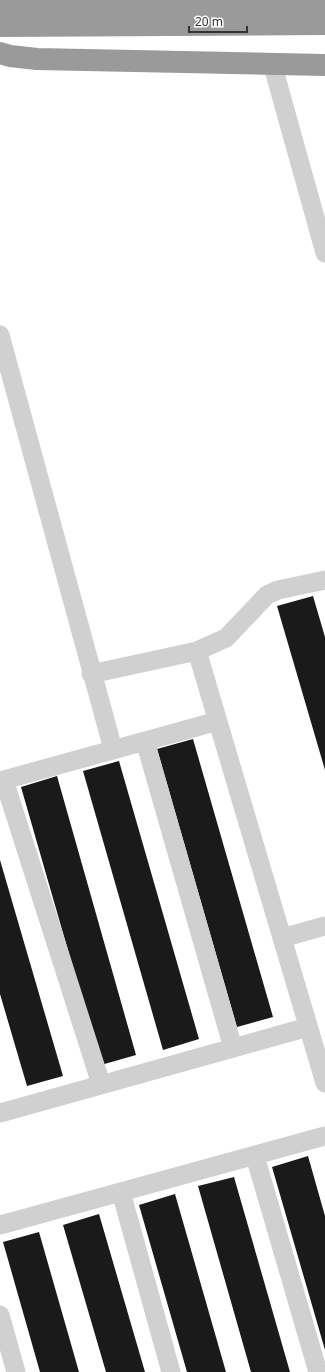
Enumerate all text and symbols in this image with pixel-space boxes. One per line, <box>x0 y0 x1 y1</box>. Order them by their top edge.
scale bar <box>189 8 247 34</box>
text: 20 m <box>195 13 223 30</box>

